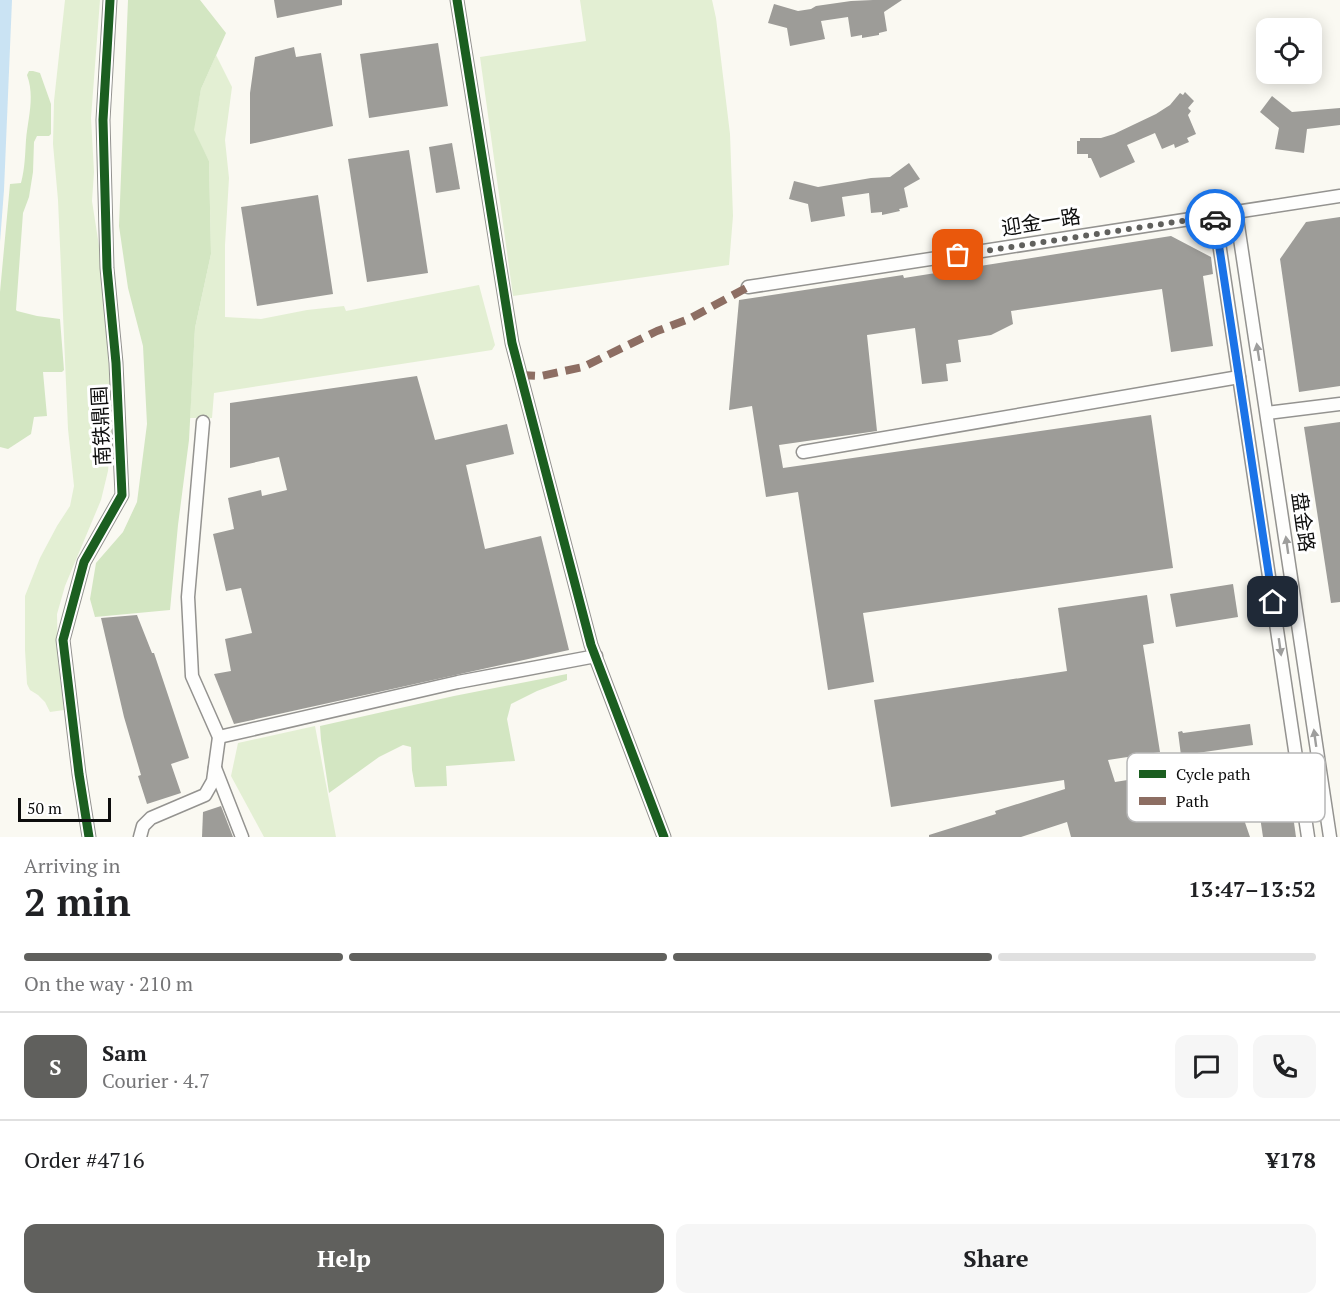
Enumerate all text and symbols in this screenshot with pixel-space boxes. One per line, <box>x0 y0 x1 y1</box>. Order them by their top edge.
map controls <box>1256 18 1322 84</box>
button: locate <box>1256 18 1322 84</box>
courier <box>1185 189 1245 249</box>
street label: 迎金一路 <box>999 202 1083 241</box>
icon: car <box>1199 203 1232 236</box>
pin <box>932 229 983 280</box>
icon: bag <box>941 238 974 271</box>
one-way arrow <box>1253 342 1262 361</box>
street label: 南铁鼎围 <box>85 385 116 467</box>
street label: 盘金路 <box>1286 490 1321 554</box>
one-way arrow <box>1282 535 1291 554</box>
pin <box>1247 576 1298 627</box>
icon: home <box>1256 585 1289 618</box>
one-way arrow <box>1275 638 1284 657</box>
one-way arrow <box>1311 728 1320 747</box>
legend <box>1127 753 1325 822</box>
text: Cycle path <box>1176 763 1251 785</box>
text: Path <box>1176 790 1210 812</box>
scale bar <box>18 795 111 822</box>
text: 50 m <box>27 797 62 819</box>
text: Arriving in <box>24 852 120 879</box>
text: 13:47–13:52 <box>1188 874 1316 903</box>
text: 2 min <box>24 875 131 927</box>
text: On the way · 210 m <box>24 970 193 997</box>
button: chat <box>1175 1035 1238 1098</box>
button: phone <box>1253 1035 1316 1098</box>
text: Sam <box>102 1038 147 1067</box>
text: S <box>49 1052 62 1081</box>
text: Courier · 4.7 <box>102 1067 210 1094</box>
text: Order #4716 <box>24 1145 144 1174</box>
text: ¥178 <box>1266 1145 1316 1174</box>
button: Help <box>24 1224 664 1293</box>
button: Share <box>676 1224 1316 1293</box>

